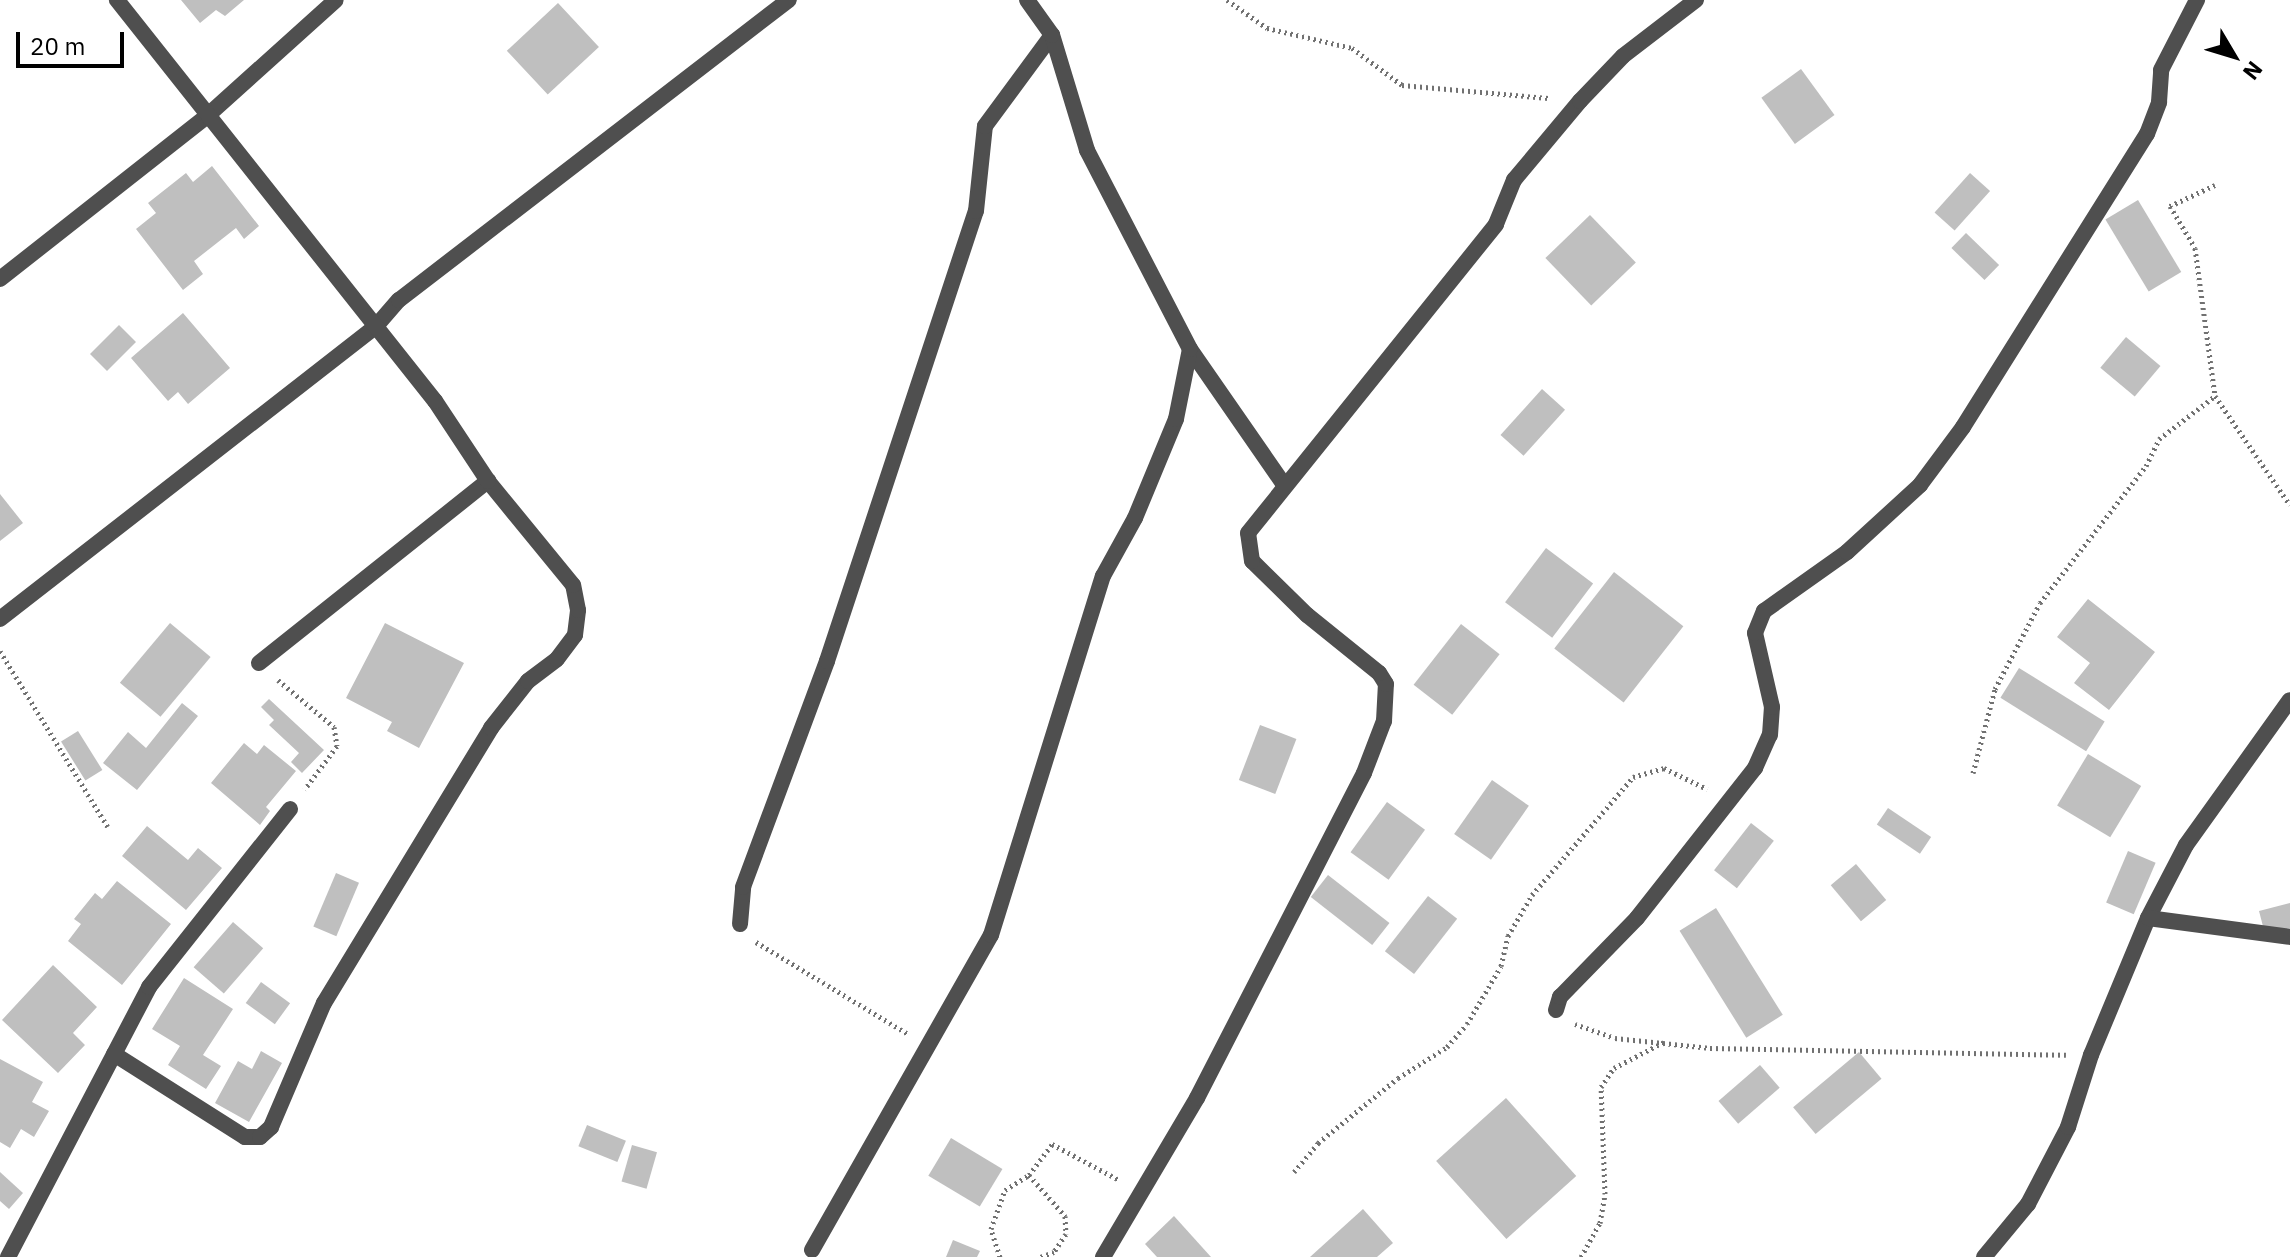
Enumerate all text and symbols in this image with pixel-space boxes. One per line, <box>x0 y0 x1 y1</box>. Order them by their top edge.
scale bar <box>20 16 128 66</box>
north arrow <box>2194 16 2274 96</box>
text: 20 m <box>30 30 85 62</box>
text: N <box>2237 56 2270 86</box>

